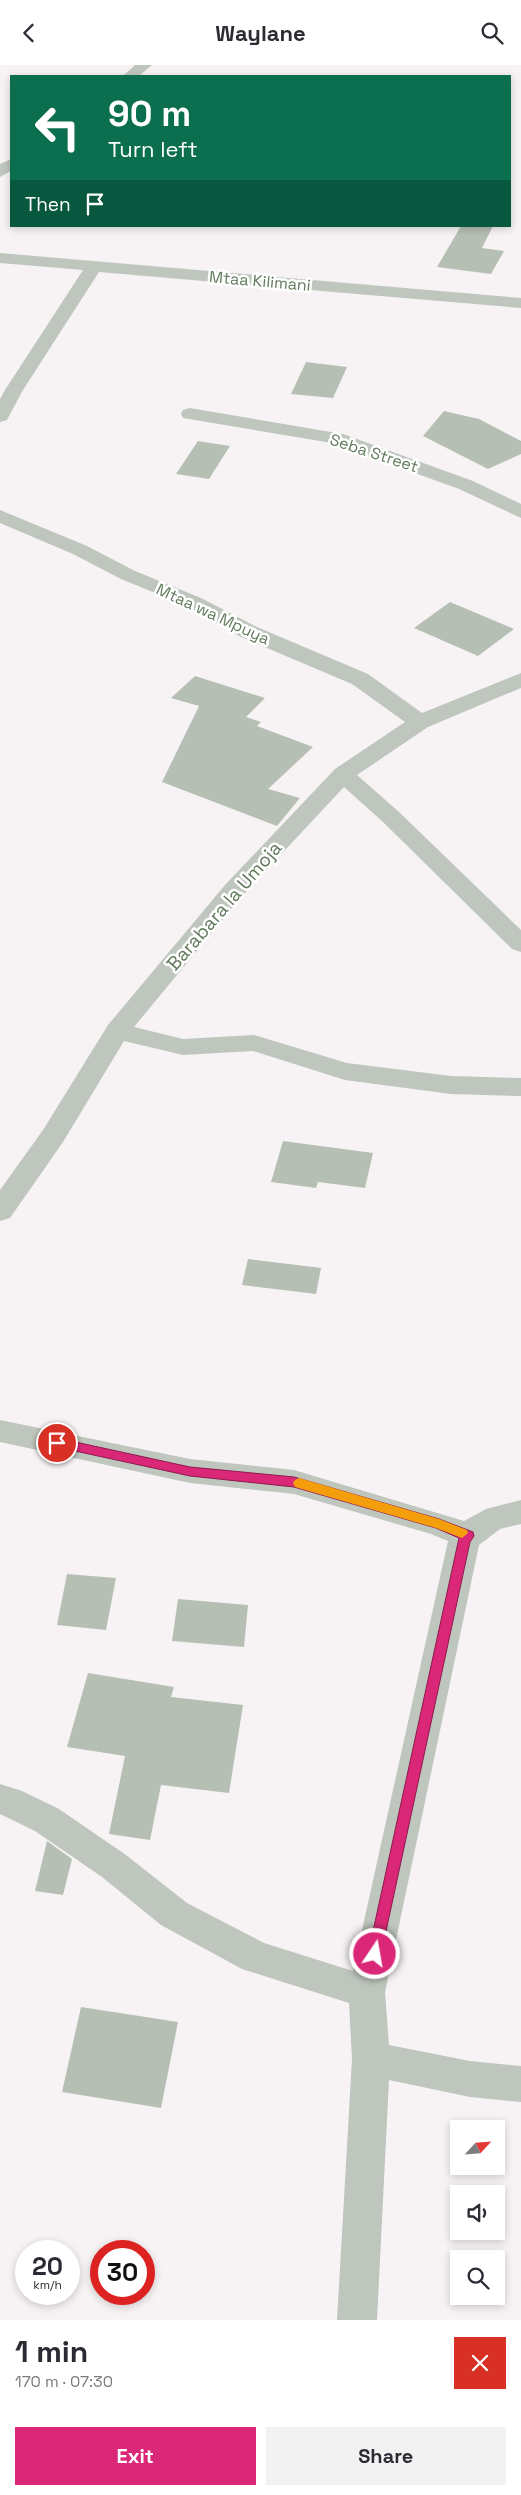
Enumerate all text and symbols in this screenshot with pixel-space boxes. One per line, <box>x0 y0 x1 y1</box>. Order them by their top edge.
icon: back <box>15 19 43 47</box>
text: Waylane <box>215 19 306 47</box>
icon: search <box>478 19 506 47</box>
text: 90 m <box>108 92 191 136</box>
icon: left <box>25 95 90 160</box>
text: Turn left <box>108 135 198 163</box>
icon: arrive <box>81 190 109 218</box>
text: Then <box>25 192 71 217</box>
street label: Mtaa Kilimani <box>208 266 312 296</box>
street label: Seba Street <box>327 429 421 477</box>
street label: Mtaa wa Mpuya <box>153 579 273 649</box>
street label: Barabara la Umoja <box>161 836 287 976</box>
pin <box>36 1422 78 1464</box>
icon: arrive <box>43 1429 71 1457</box>
position arrow <box>348 1927 400 1979</box>
north arrow <box>450 2120 505 2175</box>
map controls <box>450 2120 505 2305</box>
button: sound <box>450 2185 505 2240</box>
speed limit sign: 30 <box>90 2240 155 2305</box>
text: 20 <box>32 2250 63 2282</box>
button: search <box>450 2250 505 2305</box>
text: km/h <box>33 2277 62 2293</box>
text: 1 min <box>15 2332 88 2371</box>
button: close <box>454 2337 506 2389</box>
text: 170 m · 07:30 <box>15 2371 113 2392</box>
button: Exit <box>15 2427 256 2485</box>
button: Share <box>266 2427 506 2485</box>

